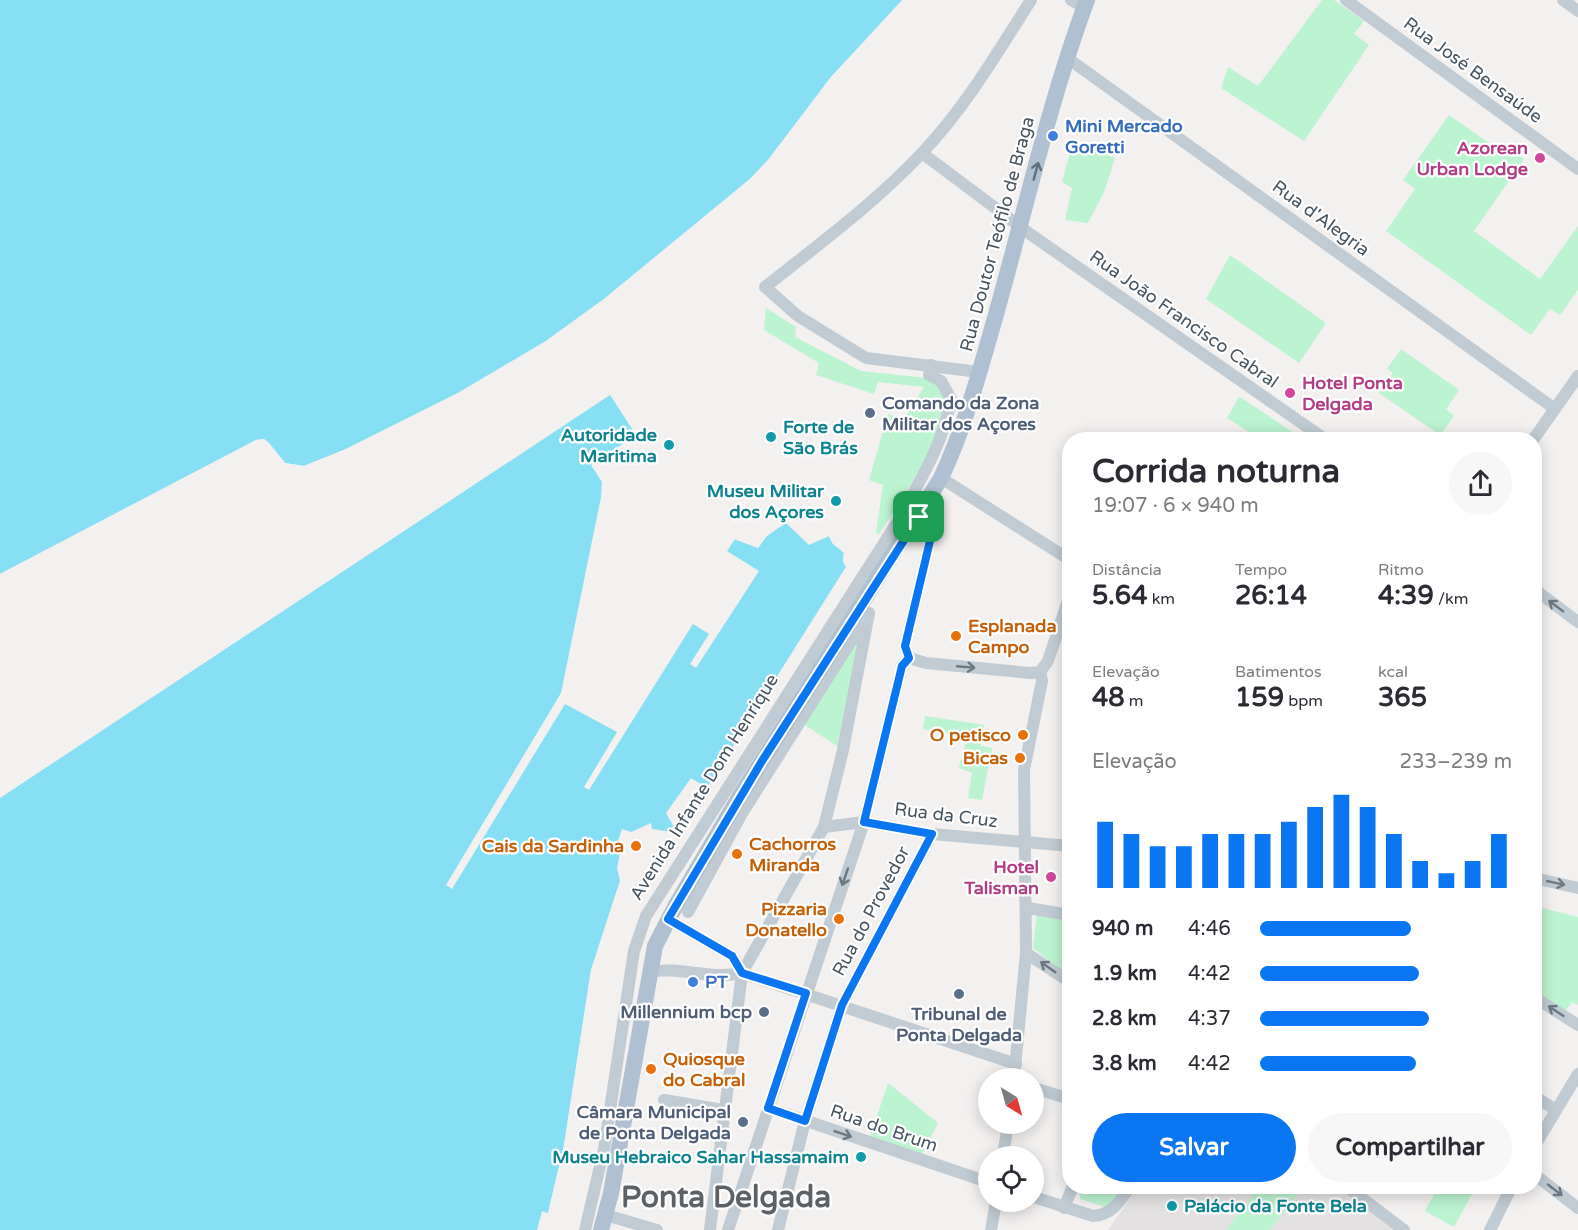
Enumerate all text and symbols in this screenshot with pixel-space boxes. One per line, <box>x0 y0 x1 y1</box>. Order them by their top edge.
street label: Rua José Bensaúde <box>1399 12 1547 128</box>
street label: Rua Doutor Teófilo de Braga <box>955 114 1039 354</box>
place label: Mini Mercado Goretti <box>1065 115 1183 158</box>
marker: Mini Mercado Goretti <box>1046 129 1060 143</box>
place label: Azorean Urban Lodge <box>1416 137 1528 180</box>
marker: Azorean Urban Lodge <box>1533 151 1547 165</box>
one-way arrow <box>1031 162 1042 181</box>
street label: Rua d'Alegria <box>1268 175 1374 261</box>
street label: Rua João Francisco Cabral <box>1085 245 1283 393</box>
place label: Hotel Ponta Delgada <box>1302 372 1403 415</box>
marker: Hotel Ponta Delgada <box>1283 386 1297 400</box>
place label: Comando da Zona Militar dos Açores <box>882 392 1039 435</box>
marker: Comando da Zona Militar dos Açores <box>863 406 877 420</box>
place label: Forte de São Brás <box>783 416 858 459</box>
place label: Autoridade Maritima <box>561 424 657 467</box>
marker: Forte de São Brás <box>764 430 778 444</box>
marker: Autoridade Maritima <box>662 438 676 452</box>
text: Corrida noturna <box>1092 452 1340 491</box>
button: share <box>1449 452 1512 515</box>
place label: Museu Militar dos Açores <box>707 480 825 523</box>
pin <box>893 491 944 542</box>
marker: Museu Militar dos Açores <box>829 494 843 508</box>
text: 19:07 · 6 × 940 m <box>1092 494 1259 518</box>
icon: arrive <box>902 500 935 533</box>
text: Distância <box>1092 560 1162 580</box>
text: Tempo <box>1235 560 1287 580</box>
text: Ritmo <box>1378 560 1424 580</box>
text: 5.64 <box>1092 580 1147 611</box>
text: 26:14 <box>1235 580 1307 611</box>
text: 4:39 <box>1378 580 1434 611</box>
text: km <box>1147 589 1175 609</box>
text: /km <box>1434 589 1468 609</box>
one-way arrow <box>1549 600 1565 612</box>
place label: Esplanada Campo <box>968 615 1057 658</box>
marker: Esplanada Campo <box>949 629 963 643</box>
one-way arrow <box>955 662 975 673</box>
text: Elevação <box>1092 662 1160 682</box>
text: Batimentos <box>1235 662 1322 682</box>
text: kcal <box>1378 662 1408 682</box>
street label: Avenida Infante Dom Henrique <box>625 670 783 904</box>
text: 48 <box>1092 682 1125 713</box>
text: 159 <box>1235 682 1284 713</box>
text: 365 <box>1378 682 1427 713</box>
text: m <box>1125 691 1144 711</box>
text: bpm <box>1284 691 1323 711</box>
place label: O petisco <box>930 724 1011 746</box>
marker: O petisco <box>1016 728 1030 742</box>
place label: Bicas <box>963 747 1008 769</box>
text: Elevação <box>1092 750 1177 774</box>
text: 233–239 m <box>1399 750 1512 774</box>
marker: Bicas <box>1013 751 1027 765</box>
street label: Rua da Cruz <box>893 798 999 832</box>
place label: Cachorros Miranda <box>749 833 837 876</box>
place label: Cais da Sardinha <box>482 835 624 857</box>
marker: Cais da Sardinha <box>629 839 643 853</box>
street label: Rua do Provedor <box>828 842 915 980</box>
marker: Cachorros Miranda <box>730 847 744 861</box>
place label: Hotel Talisman <box>963 856 1039 899</box>
one-way arrow <box>839 867 850 886</box>
marker: Hotel Talisman <box>1044 870 1058 884</box>
one-way arrow <box>1546 878 1566 889</box>
place label: Pizzaria Donatello <box>745 898 827 941</box>
marker: Pizzaria Donatello <box>832 912 846 926</box>
text: 940 m <box>1092 917 1153 941</box>
text: 4:46 <box>1188 917 1231 941</box>
one-way arrow <box>1041 961 1057 973</box>
text: 1.9 km <box>1092 962 1157 986</box>
text: 4:42 <box>1188 962 1231 986</box>
place label: PT <box>705 971 729 993</box>
marker: PT <box>686 975 700 989</box>
marker: Tribunal de Ponta Delgada <box>952 987 966 1001</box>
place label: Millennium bcp <box>620 1001 752 1023</box>
place label: Tribunal de Ponta Delgada <box>896 1003 1022 1046</box>
marker: Millennium bcp <box>757 1005 771 1019</box>
one-way arrow <box>1548 1005 1565 1017</box>
text: 2.8 km <box>1092 1007 1157 1031</box>
text: 4:37 <box>1188 1007 1231 1031</box>
place label: Quiosque do Cabral <box>663 1048 745 1091</box>
text: 3.8 km <box>1092 1052 1157 1076</box>
text: 4:42 <box>1188 1052 1231 1076</box>
marker: Quiosque do Cabral <box>644 1062 658 1076</box>
north arrow <box>978 1068 1044 1134</box>
map controls <box>978 1068 1044 1212</box>
street label: Rua do Brum <box>827 1099 941 1157</box>
place label: Câmara Municipal de Ponta Delgada <box>576 1101 731 1144</box>
button: Salvar <box>1092 1113 1296 1182</box>
button: Compartilhar <box>1308 1113 1512 1182</box>
marker: Câmara Municipal de Ponta Delgada <box>736 1115 750 1129</box>
one-way arrow <box>833 1129 852 1140</box>
place label: Museu Hebraico Sahar Hassamaim <box>552 1146 849 1168</box>
button: locate <box>978 1146 1044 1212</box>
marker: Museu Hebraico Sahar Hassamaim <box>854 1150 868 1164</box>
district label: Ponta Delgada <box>621 1179 831 1216</box>
one-way arrow <box>1547 1184 1563 1197</box>
place label: Palácio da Fonte Bela <box>1184 1195 1367 1217</box>
marker: Palácio da Fonte Bela <box>1165 1199 1179 1213</box>

